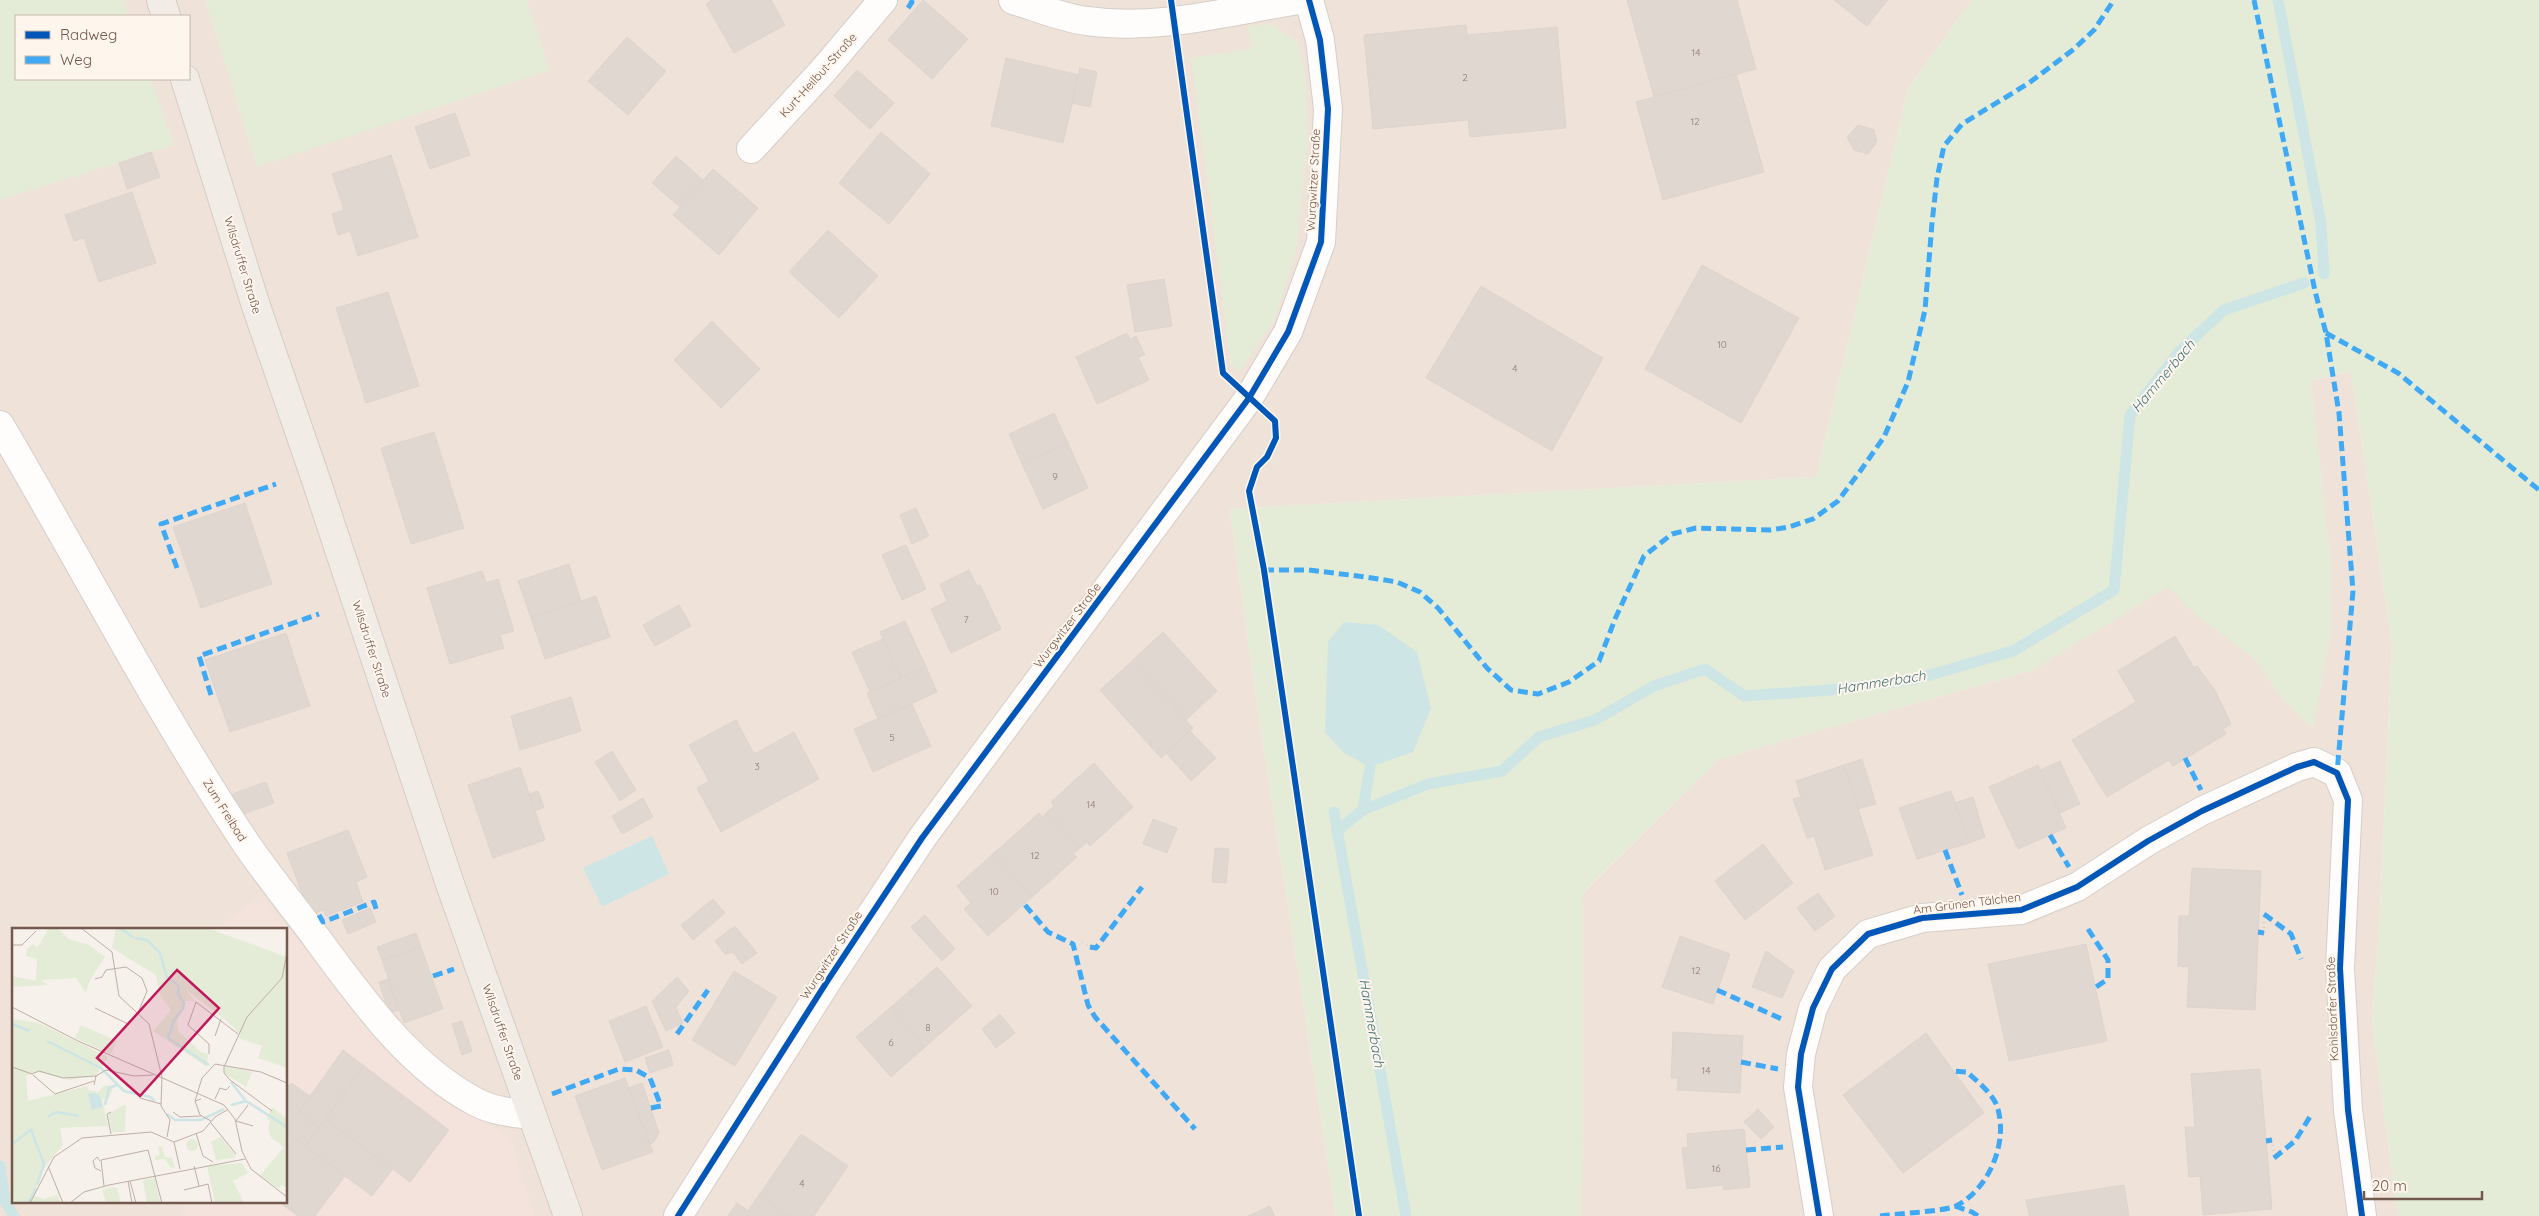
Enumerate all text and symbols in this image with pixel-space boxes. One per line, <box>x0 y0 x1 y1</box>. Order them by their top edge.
legend <box>15 15 190 80</box>
text: Radweg <box>60 25 117 44</box>
street label: Kurt-Heilbut-Straße <box>776 30 860 120</box>
house number: 14 <box>1692 46 1700 59</box>
text: Weg <box>60 50 92 69</box>
house number: 2 <box>1462 71 1468 84</box>
house number: 12 <box>1690 115 1700 128</box>
street label: Wurgwitzer Straße <box>1303 128 1323 232</box>
street label: Wilsdruffer Straße <box>221 214 265 316</box>
water label: Hammerbach <box>2127 335 2199 416</box>
house number: 10 <box>1717 338 1727 351</box>
house number: 4 <box>1512 362 1518 375</box>
house number: 9 <box>1052 470 1058 483</box>
street label: Wurgwitzer Straße <box>1030 579 1104 671</box>
street label: Wilsdruffer Straße <box>349 599 395 700</box>
house number: 7 <box>963 613 969 626</box>
water label: Hammerbach <box>1835 666 1928 698</box>
house number: 5 <box>889 731 895 744</box>
house number: 3 <box>754 760 760 773</box>
street label: Zum Freibad <box>200 776 250 844</box>
house number: 14 <box>1087 798 1095 811</box>
house number: 12 <box>1030 849 1040 862</box>
house number: 10 <box>989 885 999 898</box>
street label: Am Grünen Tälchen <box>1912 889 2022 917</box>
street label: Wurgwitzer Straße <box>797 908 865 1002</box>
inset map <box>12 928 288 1204</box>
street label: Kohlsdorfer Straße <box>2323 956 2341 1062</box>
house number: 12 <box>1691 964 1701 977</box>
water label: Hammerbach <box>1355 977 1389 1070</box>
street label: Wilsdruffer Straße <box>479 982 527 1082</box>
house number: 8 <box>925 1021 931 1034</box>
house number: 6 <box>888 1036 894 1049</box>
house number: 14 <box>1702 1064 1710 1077</box>
house number: 16 <box>1711 1162 1721 1175</box>
scale bar <box>2364 1168 2482 1200</box>
text: 20 m <box>2372 1176 2407 1195</box>
house number: 4 <box>799 1177 805 1190</box>

